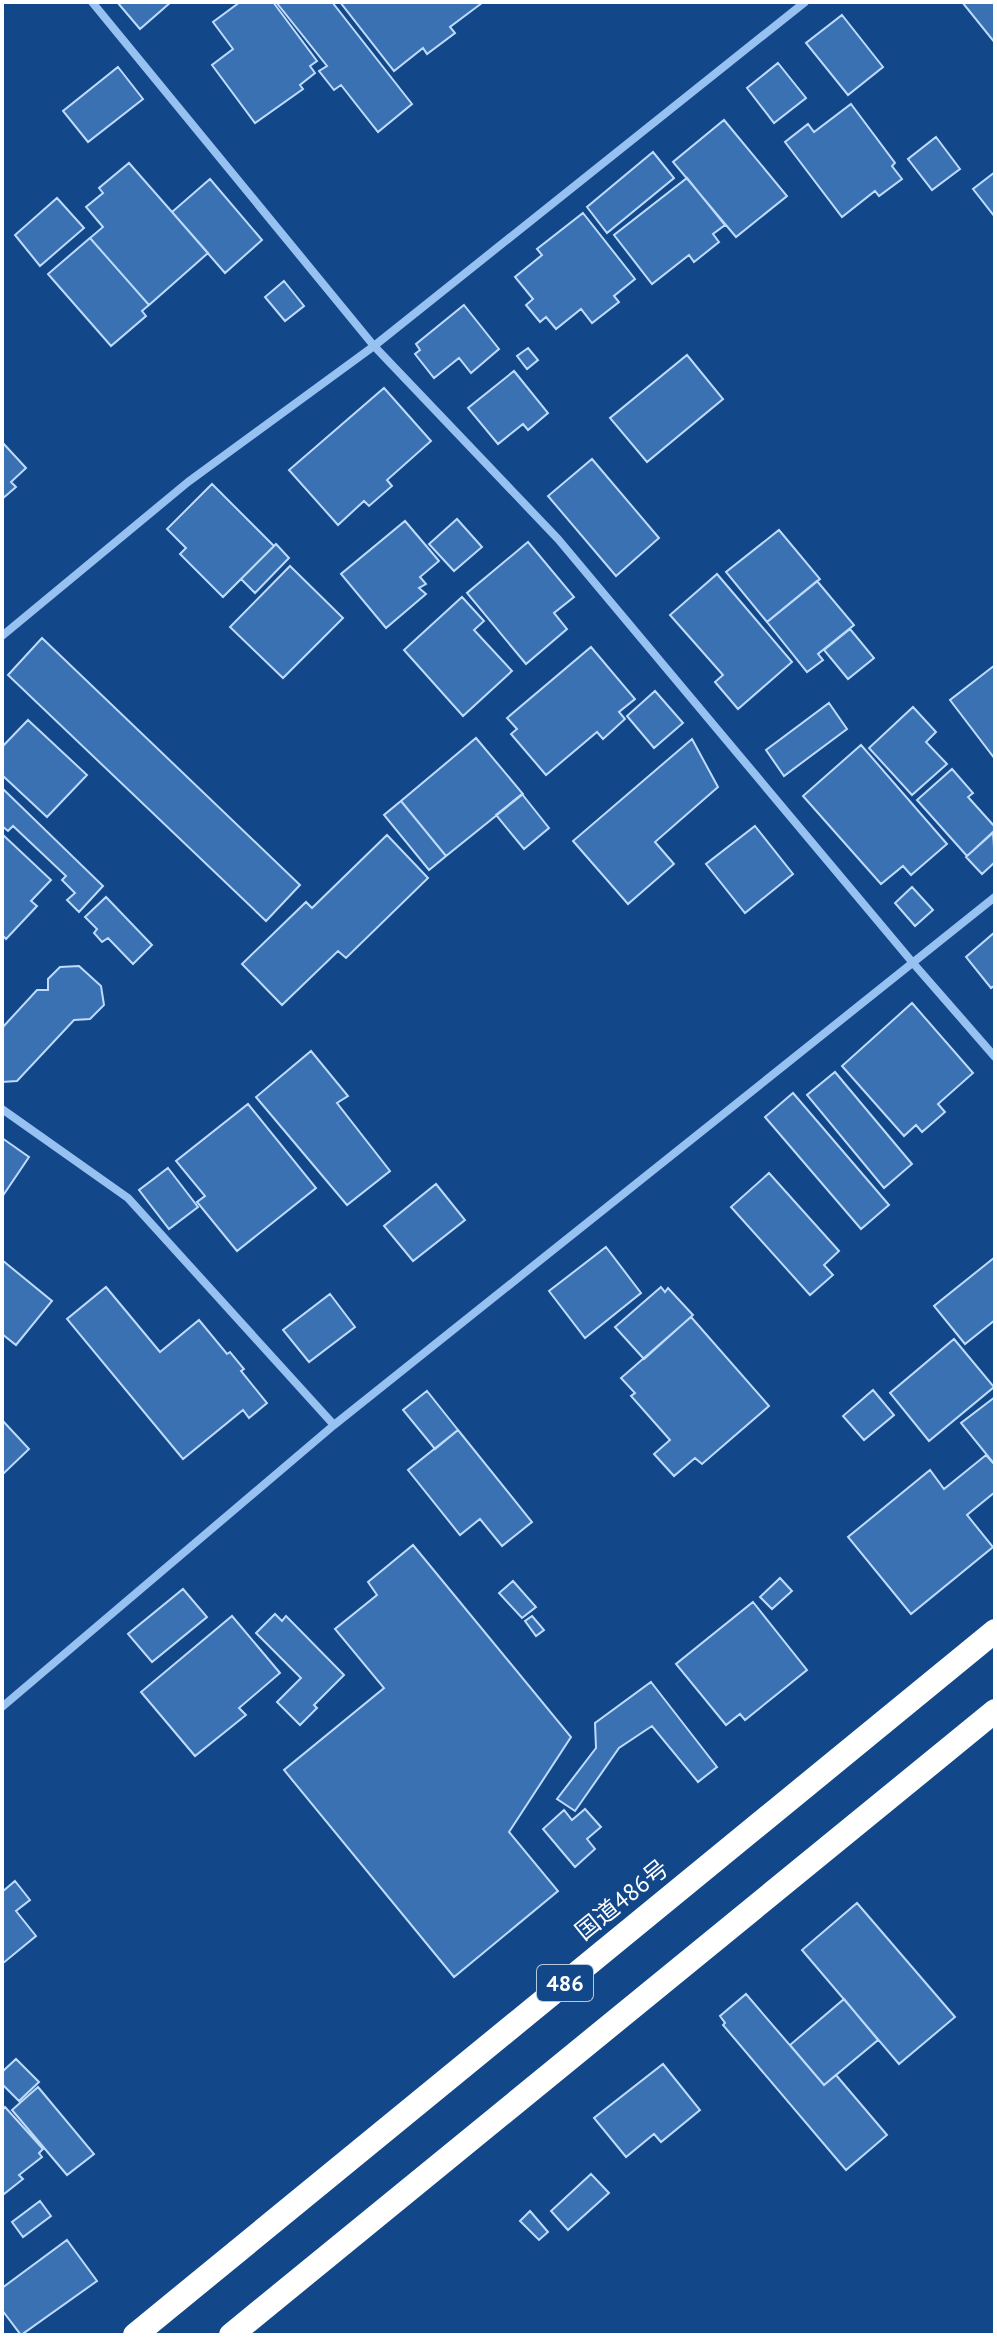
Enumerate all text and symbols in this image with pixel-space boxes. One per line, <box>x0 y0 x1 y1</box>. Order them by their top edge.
street label: 国道486号 <box>569 1853 675 1947</box>
road number: 486 <box>537 1965 593 2001</box>

